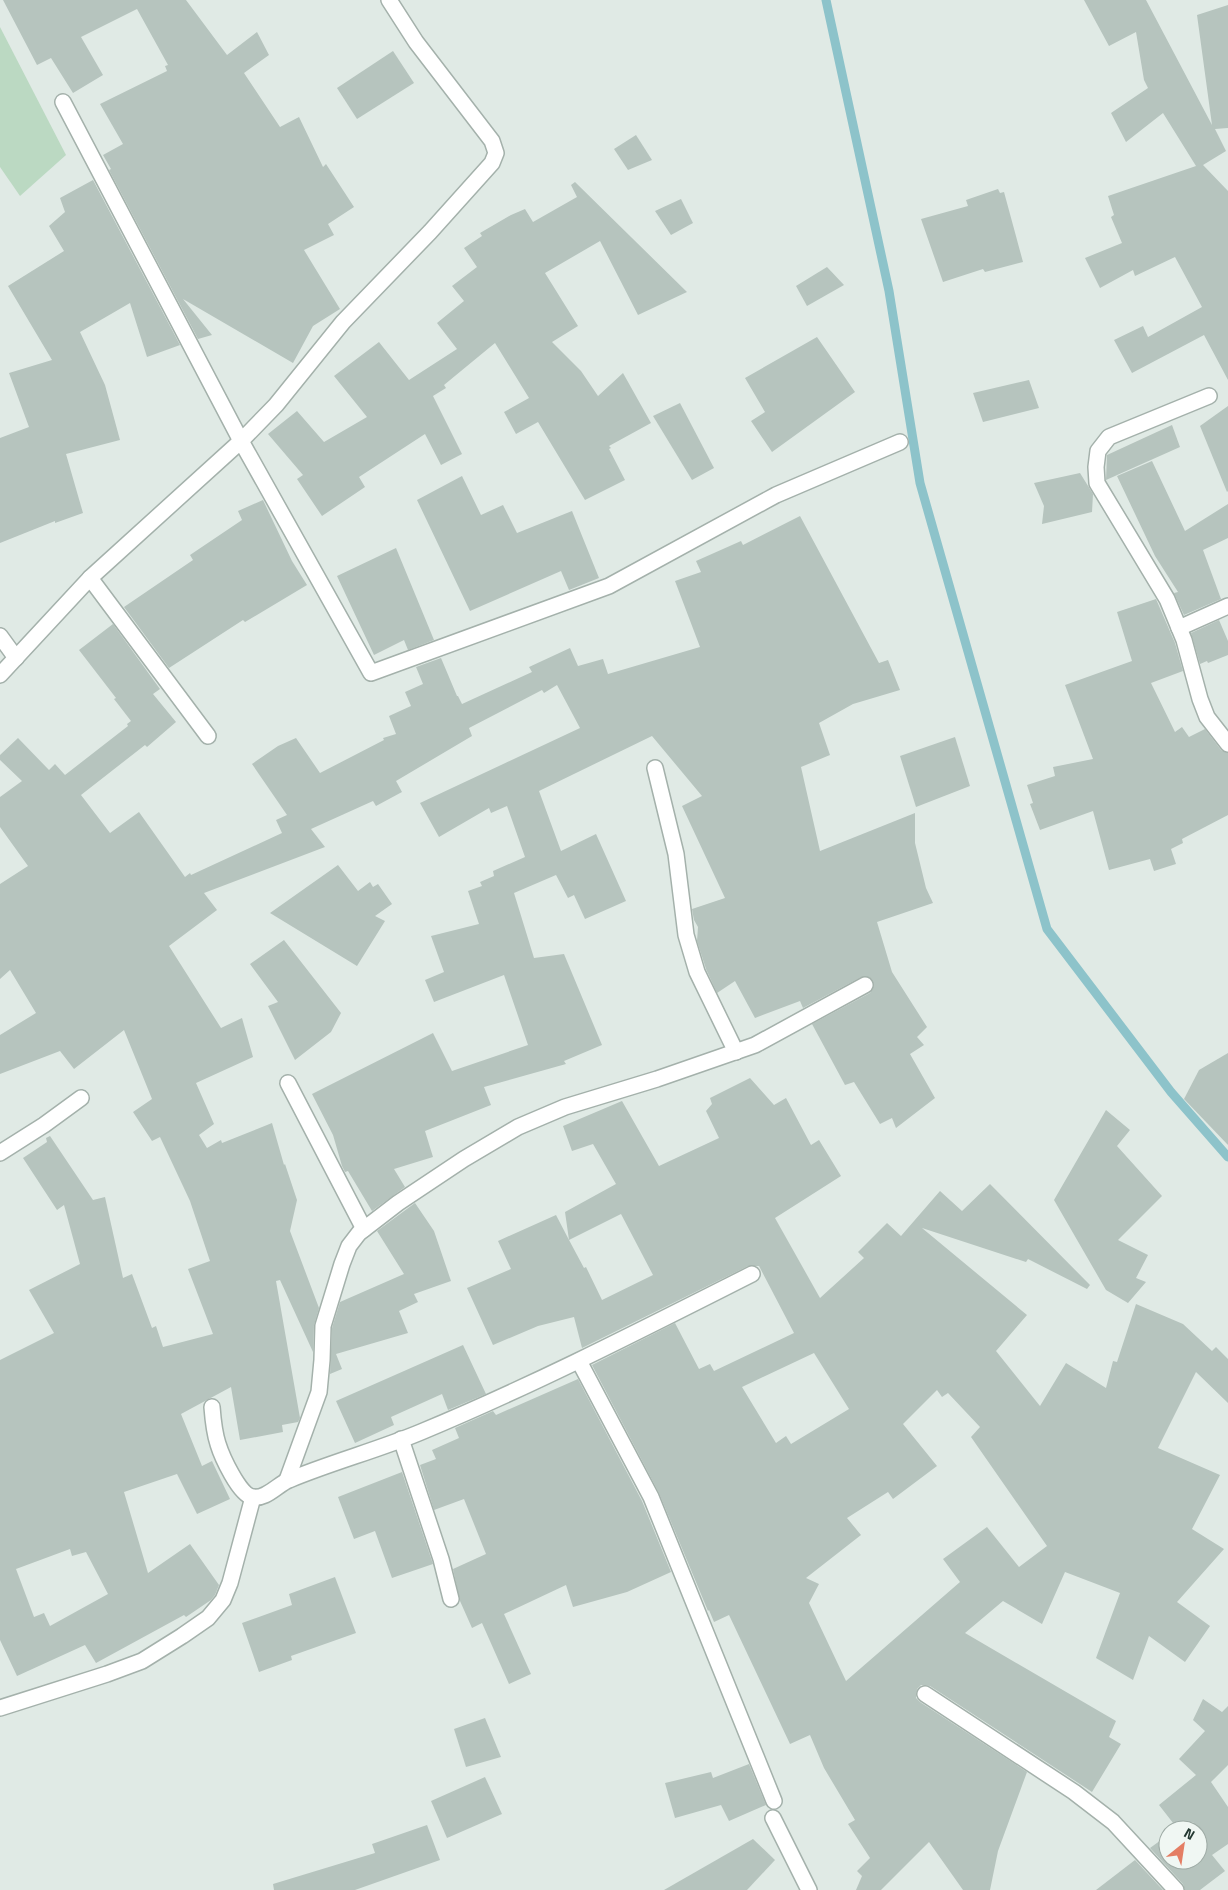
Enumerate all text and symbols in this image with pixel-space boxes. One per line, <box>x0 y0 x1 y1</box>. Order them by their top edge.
north arrow <box>1158 1820 1208 1870</box>
text: N <box>1180 1822 1199 1845</box>

